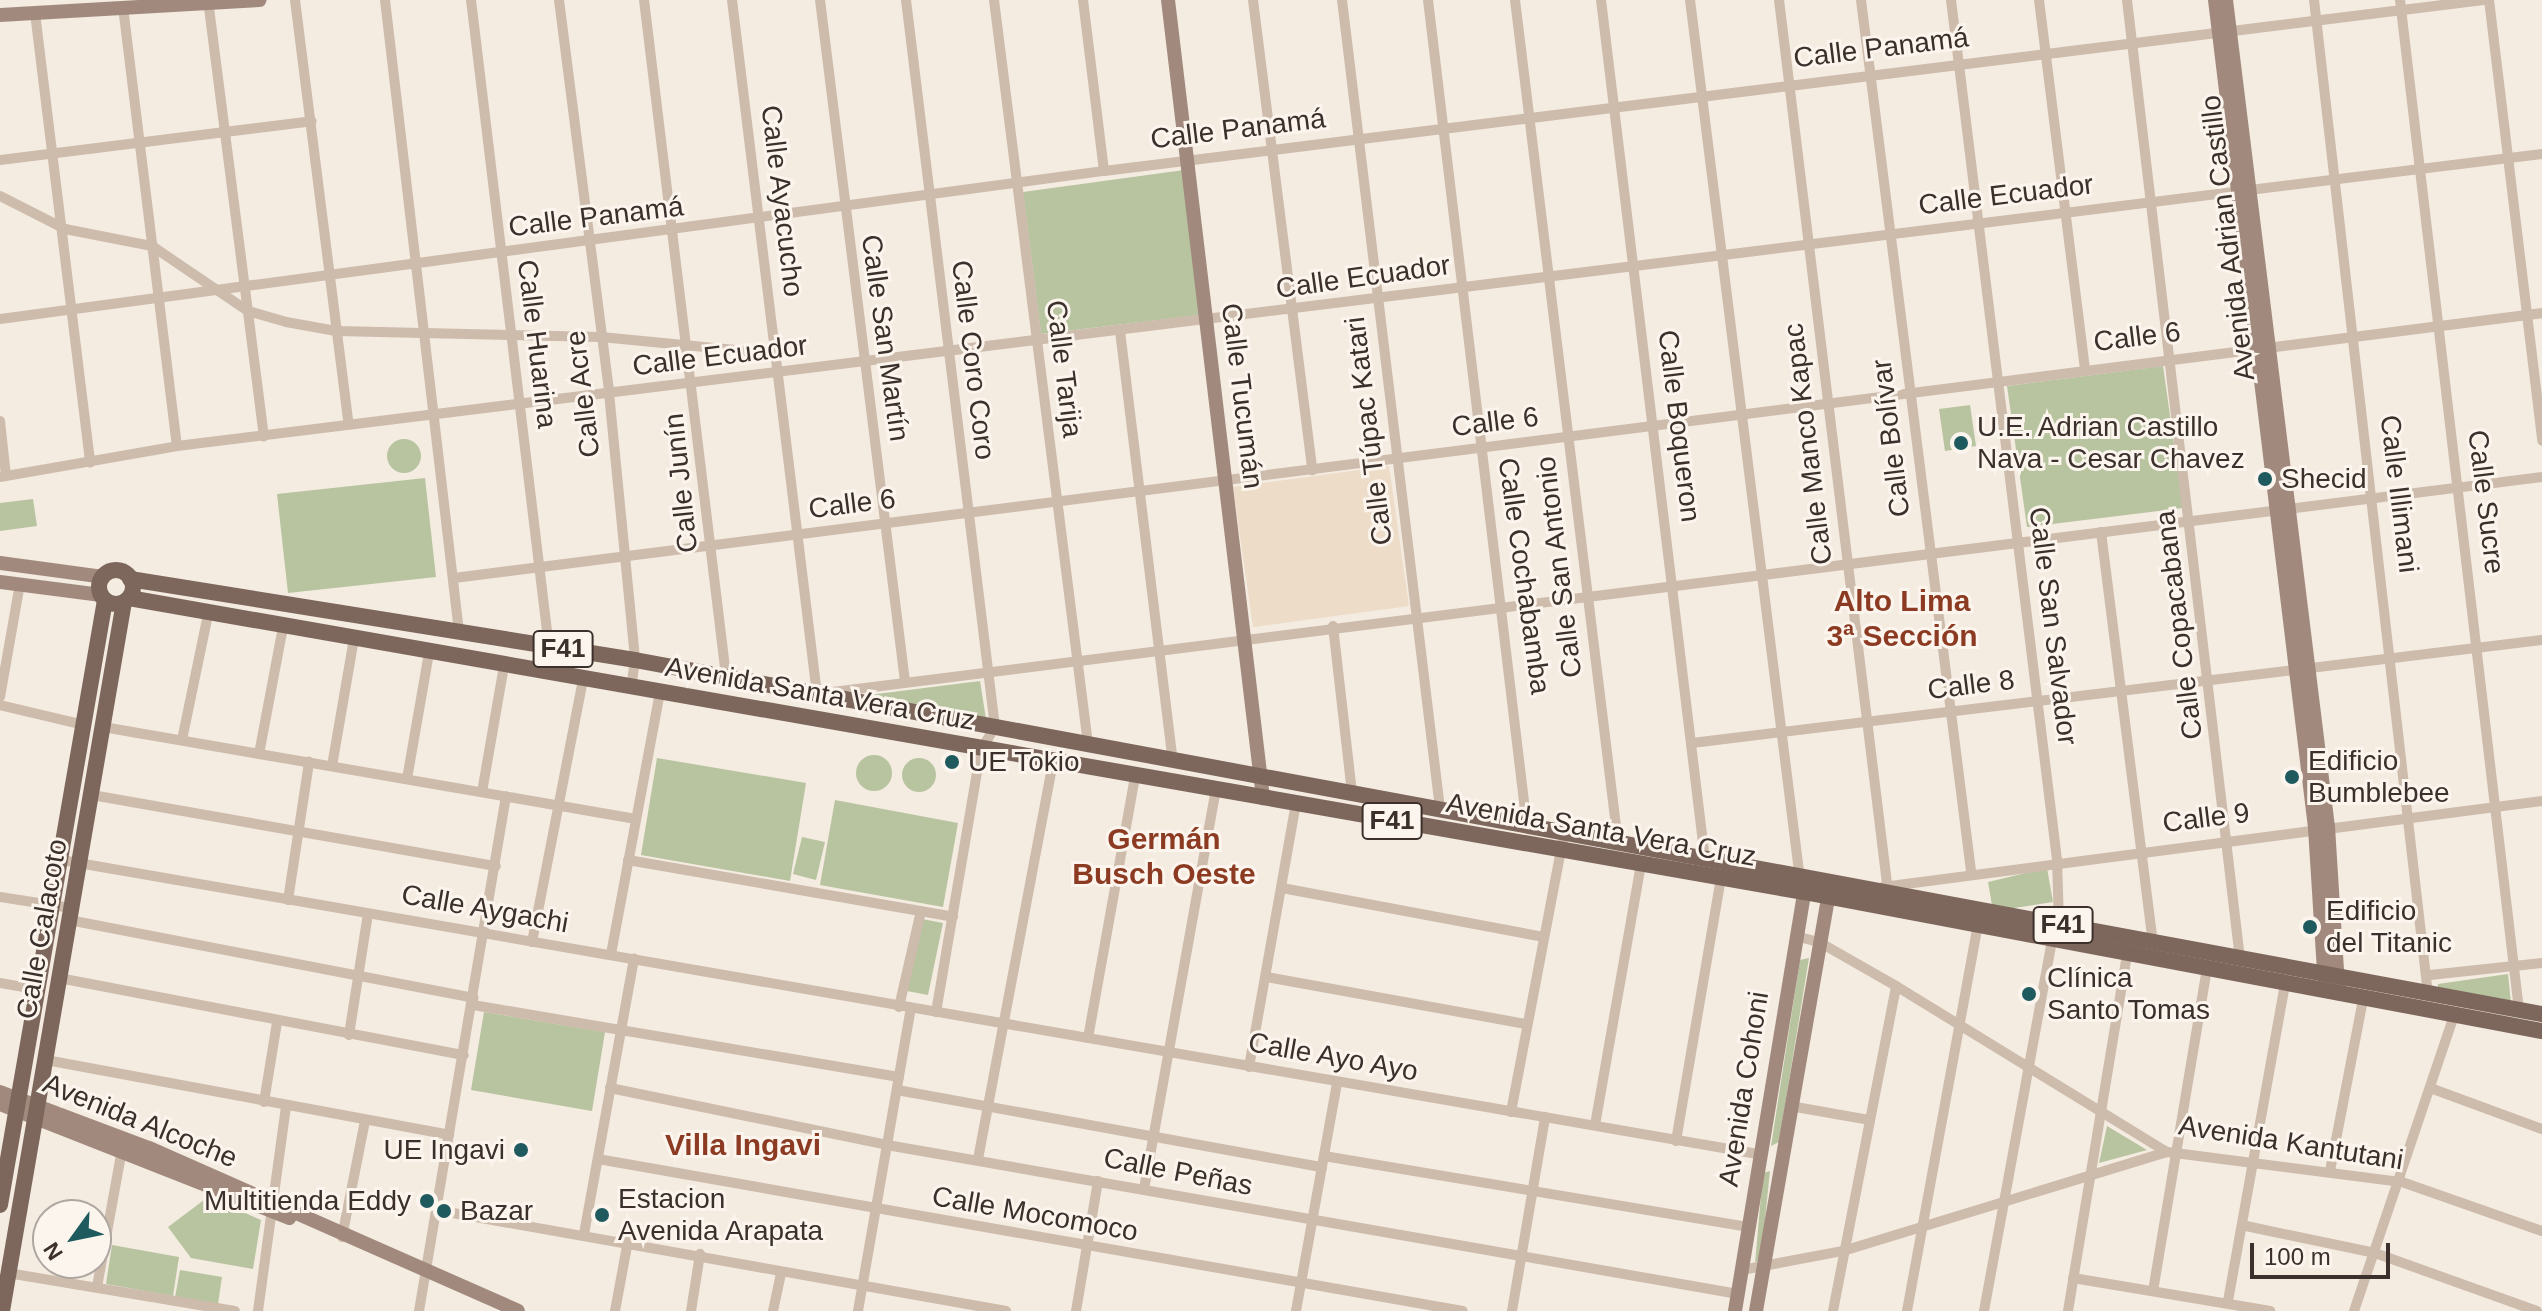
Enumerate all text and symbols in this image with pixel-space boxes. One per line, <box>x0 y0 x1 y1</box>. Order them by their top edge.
street label: Calle Panamá <box>1792 21 1970 75</box>
street label: Avenida Adrian Castillo <box>2194 93 2262 383</box>
street label: Calle Panamá <box>1149 102 1327 156</box>
street label: Calle Ayacucho <box>754 103 810 299</box>
street label: Calle Ecuador <box>1917 168 2095 222</box>
street label: Calle Panamá <box>507 190 685 244</box>
street label: Calle San Martín <box>854 232 916 444</box>
street label: Calle Ecuador <box>1274 248 1452 306</box>
street label: Calle Huarina <box>510 258 564 430</box>
street label: Calle Coro Coro <box>944 258 1002 462</box>
street label: Calle Tarija <box>1039 298 1089 440</box>
street label: Calle Tucumán <box>1214 301 1270 491</box>
street label: Calle Túpac Katari <box>1338 315 1400 547</box>
street label: Calle 6 <box>2092 315 2182 359</box>
street label: Calle Manco Kapac <box>1777 321 1839 567</box>
street label: Calle Acre <box>558 328 608 460</box>
street label: Calle Boqueron <box>1651 328 1707 524</box>
street label: Calle Ecuador <box>631 329 809 383</box>
street label: Calle Bolívar <box>1865 357 1917 519</box>
street label: Calle 6 <box>1450 400 1540 444</box>
place label: U.E. Adrian Castillo Nava - Cesar Chavez <box>1977 410 2245 476</box>
street label: Calle Junín <box>657 412 705 554</box>
street label: Calle Illimani <box>2373 413 2425 575</box>
street label: Calle Sucre <box>2461 428 2511 576</box>
marker: U.E. Adrian Castillo Nava - Cesar Chavez <box>1952 434 1970 452</box>
street label: Calle San Antonio <box>1529 454 1589 680</box>
street label: Calle Cochabamba <box>1491 456 1557 696</box>
place label: Shecid <box>2281 462 2367 496</box>
marker: Shecid <box>2256 470 2274 488</box>
street label: Calle 6 <box>807 482 897 526</box>
street label: Calle San Salvador <box>2022 505 2084 747</box>
street label: Calle Copacabana <box>2148 509 2210 741</box>
district label: Alto Lima 3ª Sección <box>1826 583 1978 654</box>
road number: F41 <box>531 627 595 671</box>
street label: Avenida Santa Vera Cruz <box>663 650 977 738</box>
street label: Calle 8 <box>1926 663 2016 707</box>
place label: Edificio Bumblebee <box>2308 744 2450 810</box>
place label: UE Tokio <box>968 745 1080 779</box>
marker: UE Tokio <box>943 753 961 771</box>
marker: Edificio Bumblebee <box>2283 768 2301 786</box>
street label: Avenida Santa Vera Cruz <box>1444 786 1758 874</box>
street label: Calle 9 <box>2161 796 2251 840</box>
road number: F41 <box>1360 799 1424 843</box>
district label: Germán Busch Oeste <box>1072 821 1256 892</box>
street label: Calle Calacoto <box>10 836 74 1022</box>
street label: Calle Aygachi <box>398 878 572 940</box>
place label: Edificio del Titanic <box>2326 894 2453 960</box>
road number: F41 <box>2031 903 2095 947</box>
marker: Edificio del Titanic <box>2301 918 2319 936</box>
place label: Clínica Santo Tomas <box>2047 961 2210 1027</box>
marker: Clínica Santo Tomas <box>2018 983 2040 1005</box>
street label: Avenida Cohoni <box>1712 989 1776 1189</box>
street label: Calle Ayo Ayo <box>1244 1025 1422 1089</box>
street label: Avenida Alcoche <box>37 1066 243 1176</box>
street label: Avenida Kantutani <box>2176 1109 2406 1177</box>
district label: Villa Ingavi <box>665 1127 821 1163</box>
place label: UE Ingavi <box>384 1133 505 1167</box>
marker: UE Ingavi <box>512 1141 530 1159</box>
street label: Calle Peñas <box>1101 1141 1255 1203</box>
street label: Calle Mocomoco <box>929 1179 1141 1249</box>
place label: Estacion Avenida Arapata <box>618 1182 825 1248</box>
place label: Multitienda Eddy <box>204 1184 411 1218</box>
marker: Multitienda Eddy <box>418 1192 436 1210</box>
place label: Bazar <box>460 1194 533 1228</box>
north arrow <box>32 1199 112 1279</box>
marker: Bazar <box>435 1202 453 1220</box>
marker: Estacion Avenida Arapata <box>593 1206 611 1224</box>
scale bar <box>2254 1227 2394 1277</box>
text: N <box>38 1238 68 1265</box>
text: 100 m <box>2264 1243 2331 1270</box>

